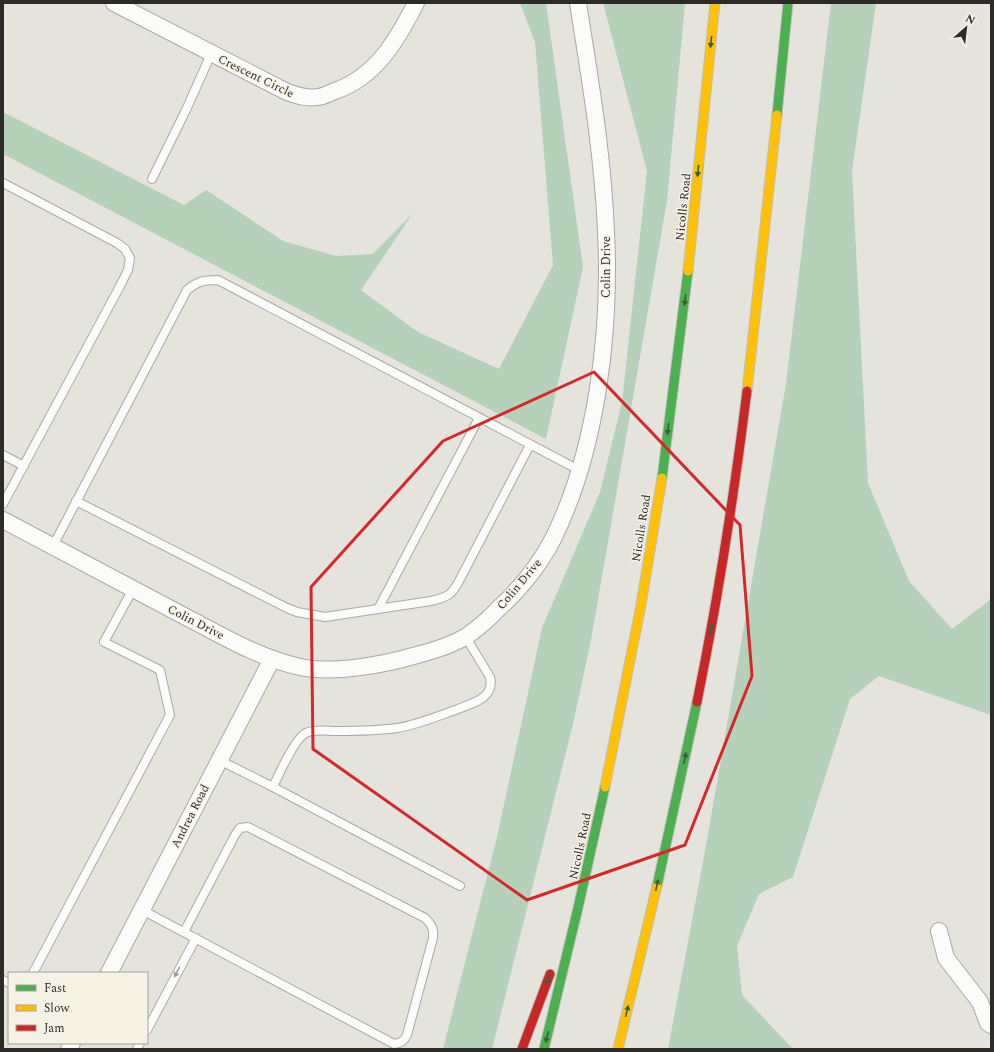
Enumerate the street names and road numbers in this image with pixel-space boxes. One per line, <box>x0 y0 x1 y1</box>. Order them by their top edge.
street label: Crescent Circle <box>215 50 297 103</box>
street label: Nicolls Road <box>671 172 697 242</box>
street label: Colin Drive <box>597 236 616 298</box>
street label: Nicolls Road <box>627 493 656 563</box>
street label: Colin Drive <box>492 554 547 614</box>
street label: Colin Drive <box>164 600 228 645</box>
street label: Andrea Road <box>166 781 215 851</box>
street label: Nicolls Road <box>564 811 597 881</box>

